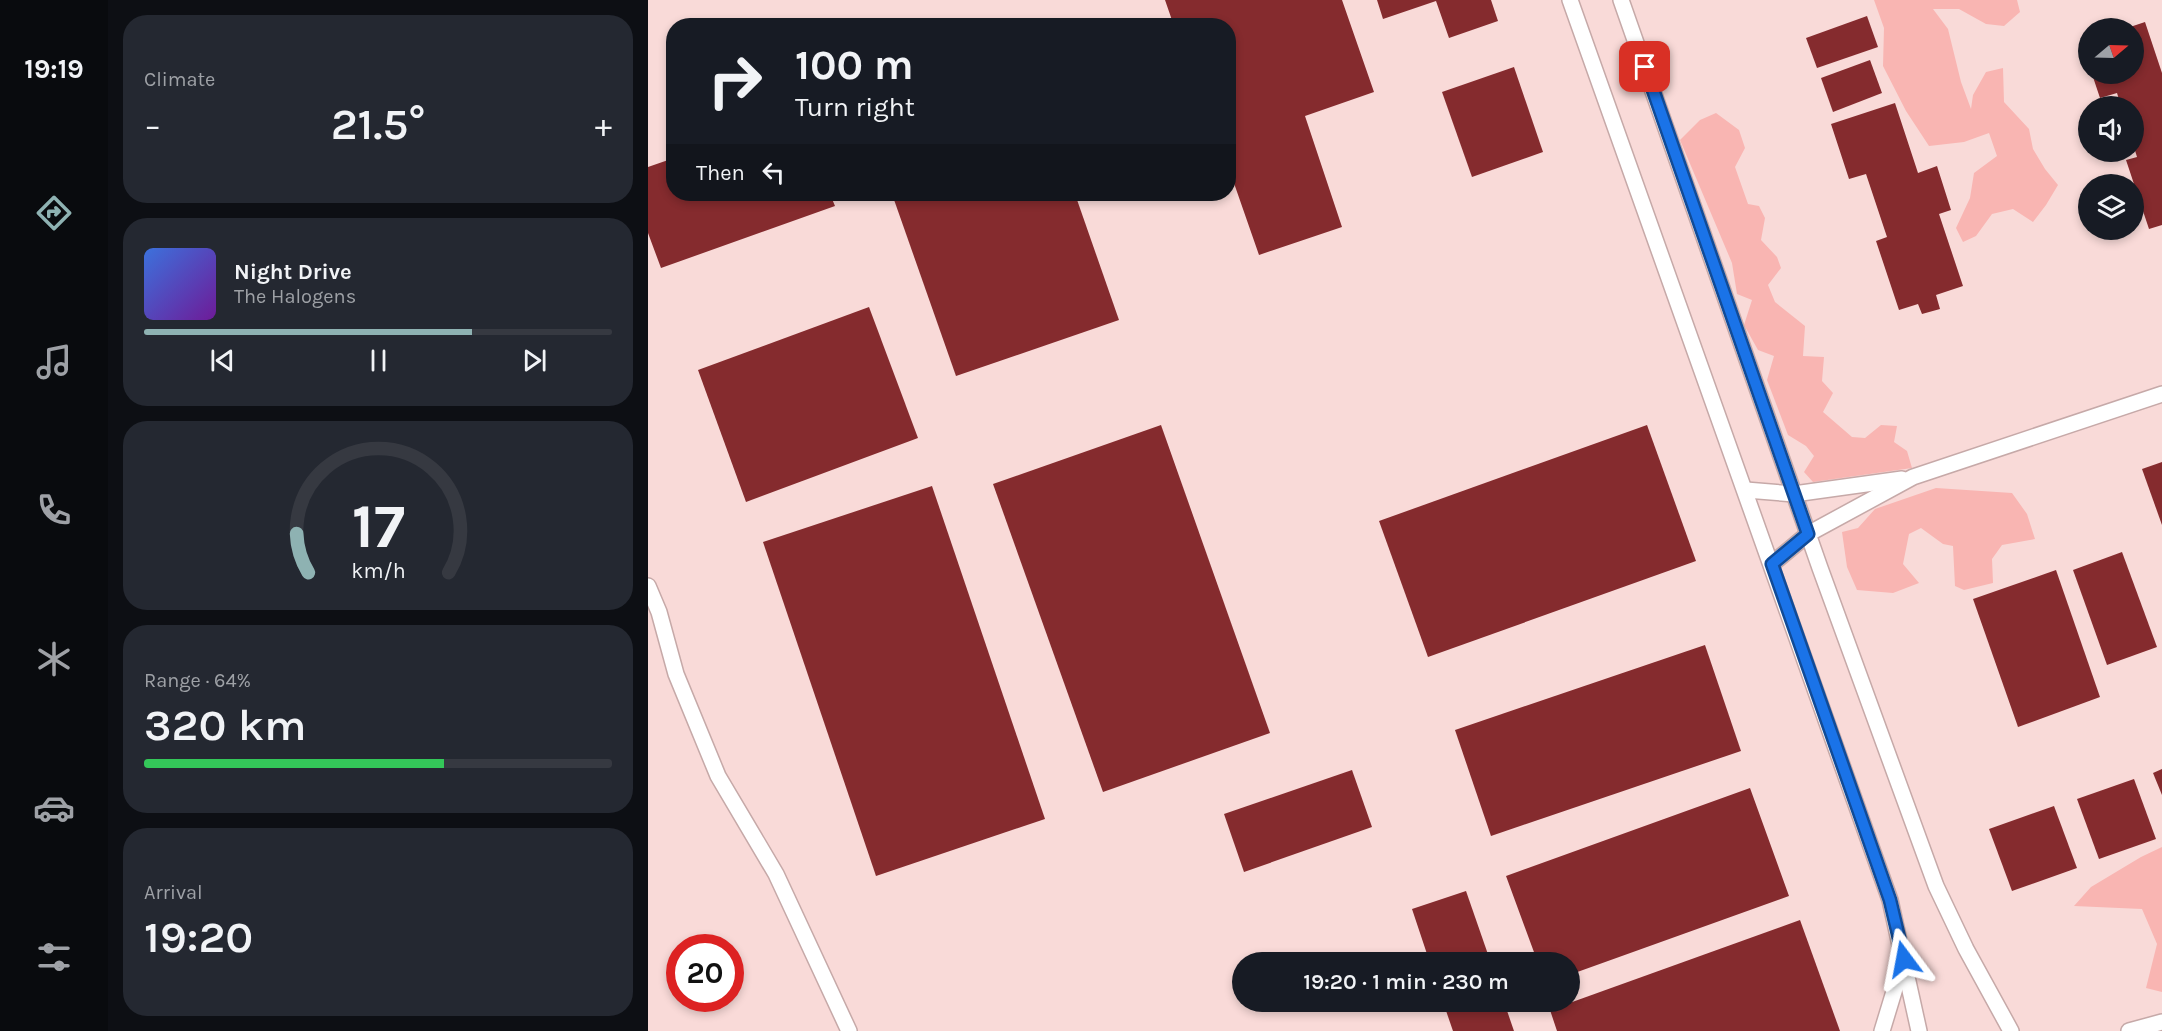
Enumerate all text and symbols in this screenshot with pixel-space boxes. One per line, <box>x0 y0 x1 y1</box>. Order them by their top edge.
north arrow <box>2078 18 2144 84</box>
map controls <box>2078 18 2144 240</box>
text: 100 m <box>795 40 914 90</box>
pin <box>1619 41 1670 92</box>
icon: right <box>696 42 774 120</box>
icon: arrive <box>1628 50 1661 83</box>
text: 19:19 <box>24 53 84 85</box>
text: Climate <box>144 68 215 91</box>
text: Turn right <box>795 91 915 123</box>
button: sound <box>2078 96 2144 162</box>
text: 21.5° <box>331 98 425 150</box>
text: − <box>144 106 161 144</box>
text: + <box>595 106 612 144</box>
icon: left <box>757 156 790 189</box>
text: Then <box>696 160 745 186</box>
button: layers <box>2078 174 2144 240</box>
icon: directions <box>33 192 75 234</box>
text: Night Drive <box>234 259 352 285</box>
text: The Halogens <box>234 285 356 308</box>
icon: music <box>33 341 75 383</box>
icon: previous <box>206 344 239 377</box>
icon: pause <box>362 344 395 377</box>
icon: next <box>518 344 551 377</box>
icon: phone <box>33 489 75 531</box>
text: 17 <box>351 490 405 563</box>
text: km/h <box>351 558 405 583</box>
icon: climate <box>33 638 75 680</box>
text: Range · 64% <box>144 669 251 692</box>
text: 320 km <box>144 699 307 751</box>
icon: car <box>33 787 75 829</box>
text: Arrival <box>144 881 203 904</box>
text: 19:20 <box>144 911 253 963</box>
position arrow <box>1872 927 1936 991</box>
speed limit sign: 20 <box>666 934 744 1012</box>
icon: filters <box>33 936 75 978</box>
text: 19:20 · 1 min · 230 m <box>1303 969 1509 995</box>

